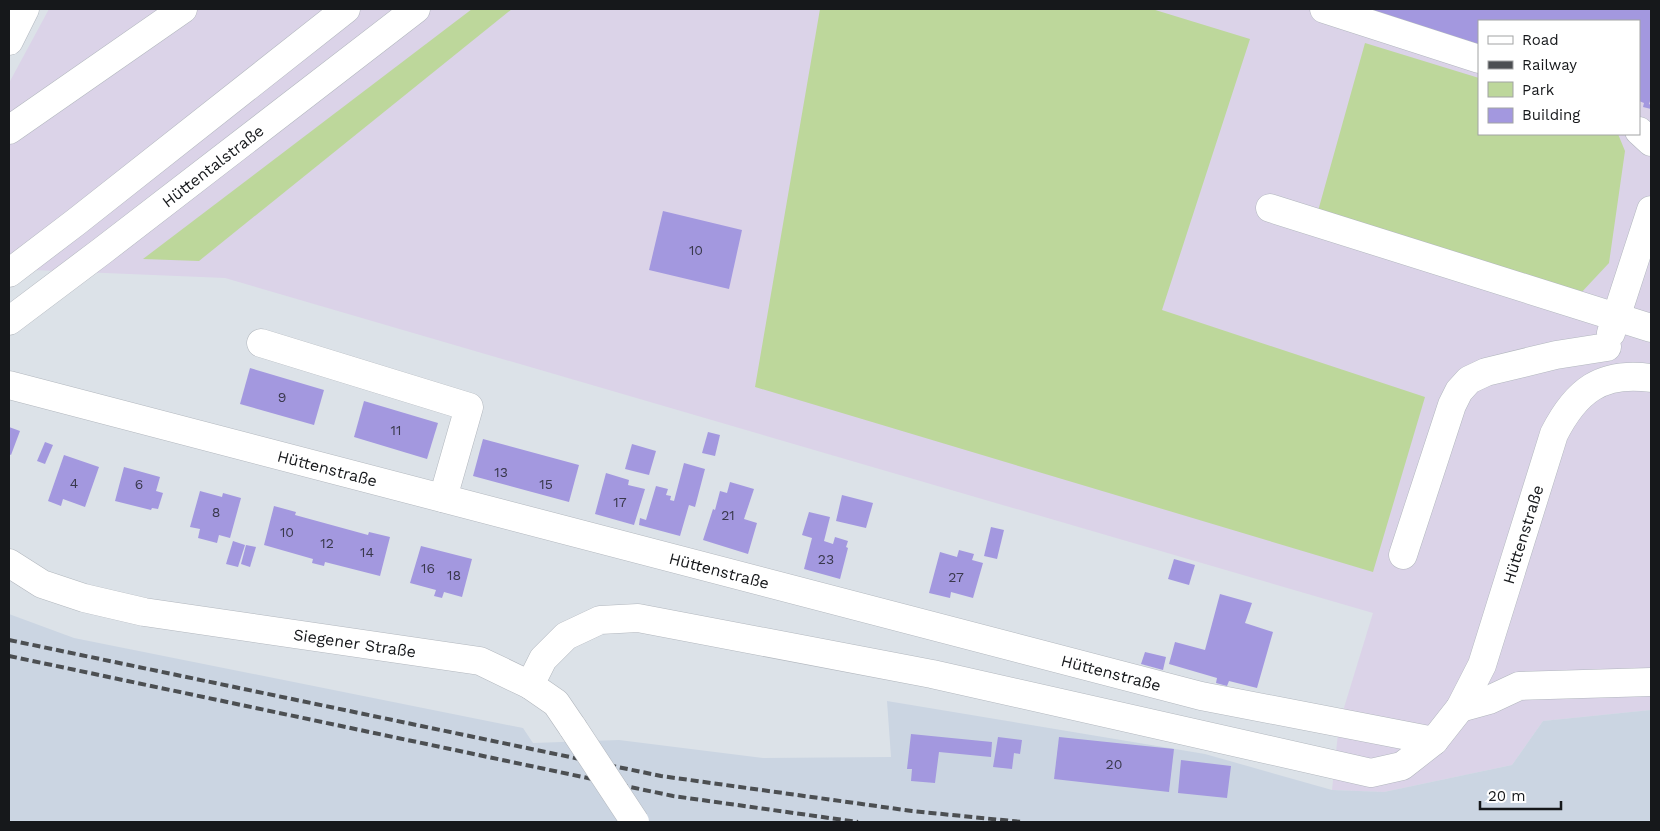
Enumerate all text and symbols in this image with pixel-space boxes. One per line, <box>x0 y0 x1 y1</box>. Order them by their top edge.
legend <box>1478 20 1640 135</box>
text: Road <box>1522 31 1559 49</box>
text: Railway <box>1522 56 1577 74</box>
text: Park <box>1522 81 1555 99</box>
text: Building <box>1522 106 1580 124</box>
street label: Hüttentalstraße <box>158 121 267 211</box>
house number: 10 <box>689 242 703 258</box>
house number: 9 <box>278 389 286 405</box>
house number: 11 <box>391 422 401 438</box>
street label: Hüttenstraße <box>275 446 379 491</box>
house number: 13 <box>494 464 508 480</box>
house number: 4 <box>70 475 78 491</box>
house number: 6 <box>135 476 143 492</box>
house number: 15 <box>539 476 553 492</box>
street label: Hüttenstraße <box>1499 483 1548 586</box>
house number: 17 <box>613 494 627 510</box>
house number: 8 <box>212 504 220 520</box>
house number: 21 <box>721 507 735 523</box>
house number: 10 <box>280 524 294 540</box>
house number: 12 <box>320 535 334 551</box>
house number: 14 <box>360 544 374 560</box>
street label: Hüttenstraße <box>667 549 771 593</box>
house number: 23 <box>818 551 834 567</box>
house number: 16 <box>421 560 435 576</box>
house number: 18 <box>447 567 461 583</box>
house number: 27 <box>948 569 964 585</box>
street label: Siegener Straße <box>292 625 417 662</box>
street label: Hüttenstraße <box>1059 651 1163 695</box>
house number: 20 <box>1106 756 1122 772</box>
scale bar <box>1480 778 1561 810</box>
text: 20 m <box>1488 787 1526 805</box>

